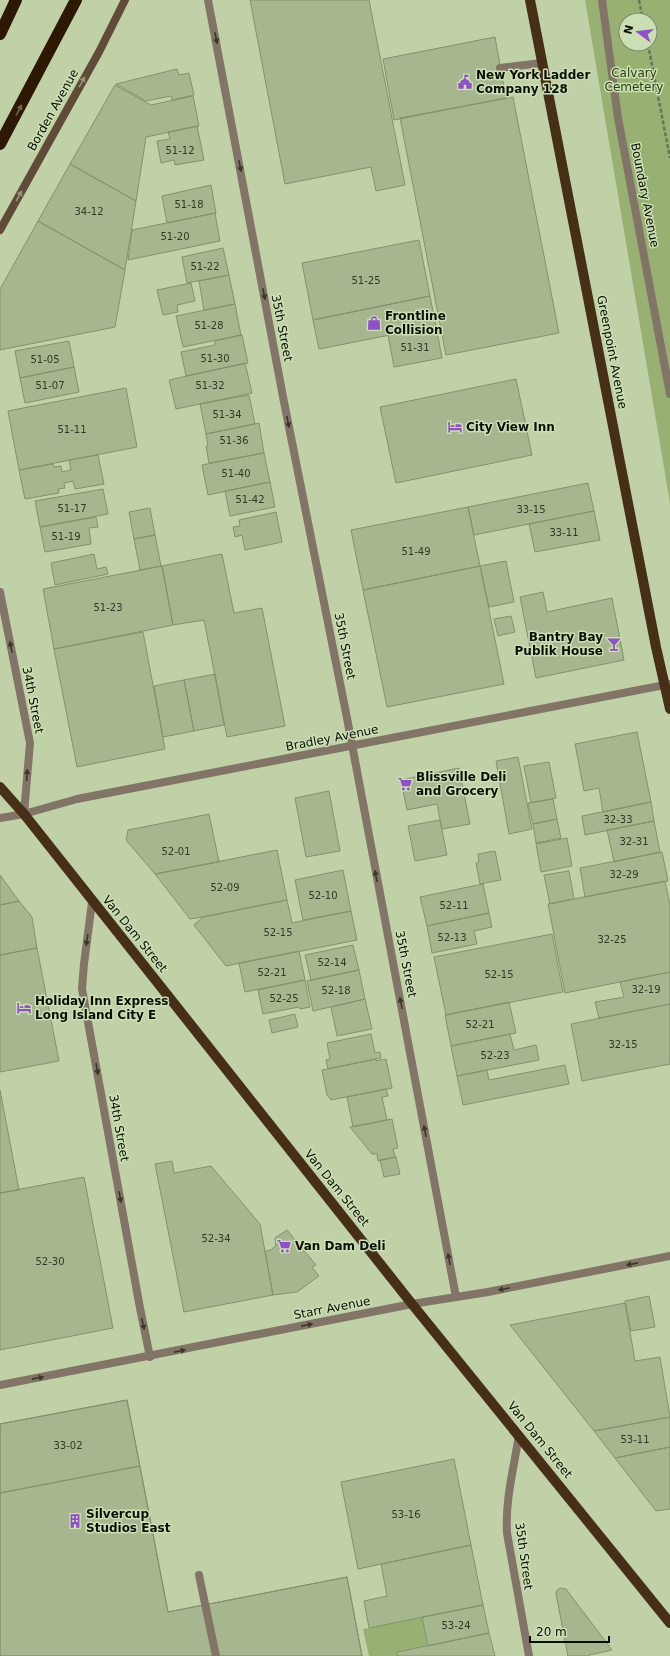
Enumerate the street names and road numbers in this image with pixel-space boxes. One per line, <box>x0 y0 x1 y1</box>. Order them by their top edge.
street label: Borden Avenue <box>25 67 81 153</box>
street label: Boundary Avenue <box>628 142 662 248</box>
street label: 35th Street <box>269 293 295 363</box>
street label: Greenpoint Avenue <box>594 294 630 410</box>
street label: 35th Street <box>332 611 358 681</box>
street label: 34th Street <box>20 665 46 735</box>
street label: Bradley Avenue <box>284 722 380 754</box>
street label: Van Dam Street <box>100 893 170 975</box>
street label: 35th Street <box>393 929 419 999</box>
street label: 34th Street <box>106 1093 132 1163</box>
street label: Van Dam Street <box>302 1147 372 1229</box>
street label: Starr Avenue <box>293 1294 371 1322</box>
street label: Van Dam Street <box>505 1399 575 1481</box>
street label: 35th Street <box>512 1521 536 1591</box>

